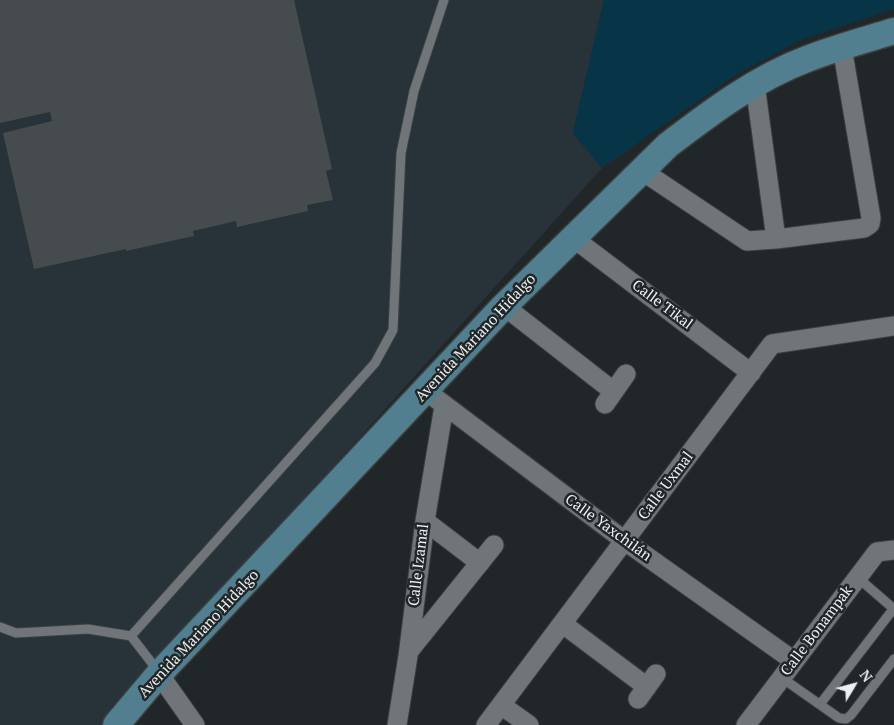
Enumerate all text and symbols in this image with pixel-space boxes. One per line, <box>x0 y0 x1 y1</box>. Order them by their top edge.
street label: Avenida Mariano Hidalgo <box>412 270 540 406</box>
street label: Calle Tikal <box>628 276 696 334</box>
street label: Calle Uxmal <box>635 448 697 524</box>
street label: Calle Yaxchilán <box>561 491 655 565</box>
street label: Calle Izamal <box>405 523 433 607</box>
street label: Avenida Mariano Hidalgo <box>135 566 263 702</box>
street label: Calle Bonampak <box>777 582 857 680</box>
north arrow <box>829 660 879 710</box>
text: N <box>856 666 877 686</box>

